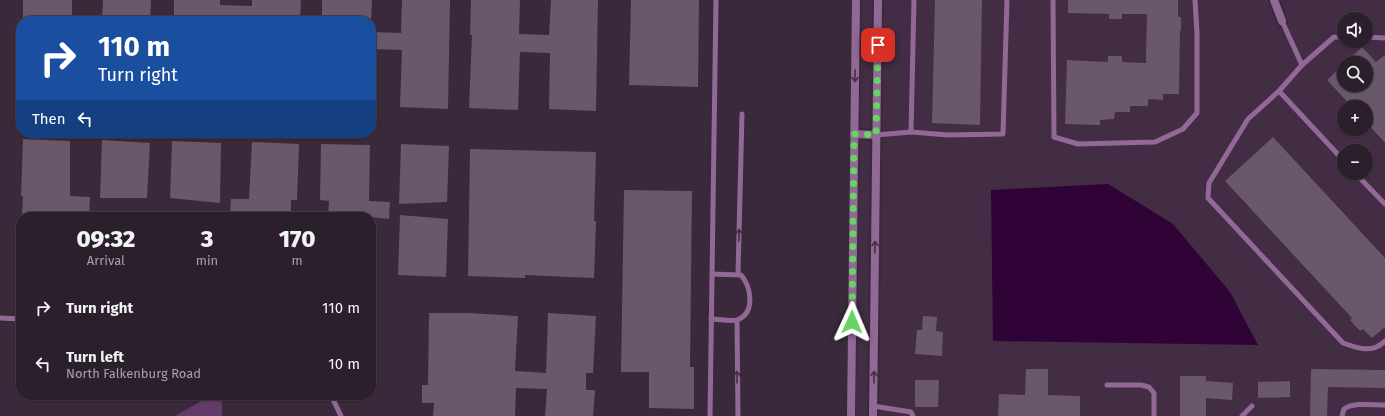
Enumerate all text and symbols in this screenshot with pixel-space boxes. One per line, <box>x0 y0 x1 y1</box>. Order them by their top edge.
map controls <box>1337 12 1373 180</box>
button: sound <box>1337 12 1373 48</box>
pin <box>861 28 895 62</box>
text: 110 m <box>98 30 170 63</box>
icon: right <box>32 32 84 84</box>
icon: arrive <box>867 34 889 56</box>
button: search <box>1337 56 1373 92</box>
text: Turn right <box>98 64 178 86</box>
one-way arrow <box>851 69 859 82</box>
button: + <box>1337 100 1373 136</box>
icon: left <box>74 108 96 130</box>
text: Then <box>32 110 66 128</box>
button: − <box>1337 144 1373 180</box>
text: 09:32 <box>76 225 135 253</box>
text: 3 <box>201 225 213 253</box>
text: 170 <box>279 225 315 253</box>
one-way arrow <box>735 229 743 242</box>
one-way arrow <box>871 241 879 254</box>
text: Arrival <box>87 253 125 268</box>
text: min <box>196 253 218 268</box>
text: m <box>292 253 303 268</box>
icon: right <box>32 297 54 319</box>
text: Turn right <box>66 299 133 317</box>
text: 110 m <box>322 299 360 317</box>
position arrow <box>831 301 873 343</box>
text: Turn left <box>66 348 124 366</box>
icon: left <box>32 353 54 375</box>
text: 10 m <box>328 355 360 373</box>
text: North Falkenburg Road <box>66 366 201 381</box>
one-way arrow <box>733 371 741 384</box>
one-way arrow <box>870 371 878 384</box>

